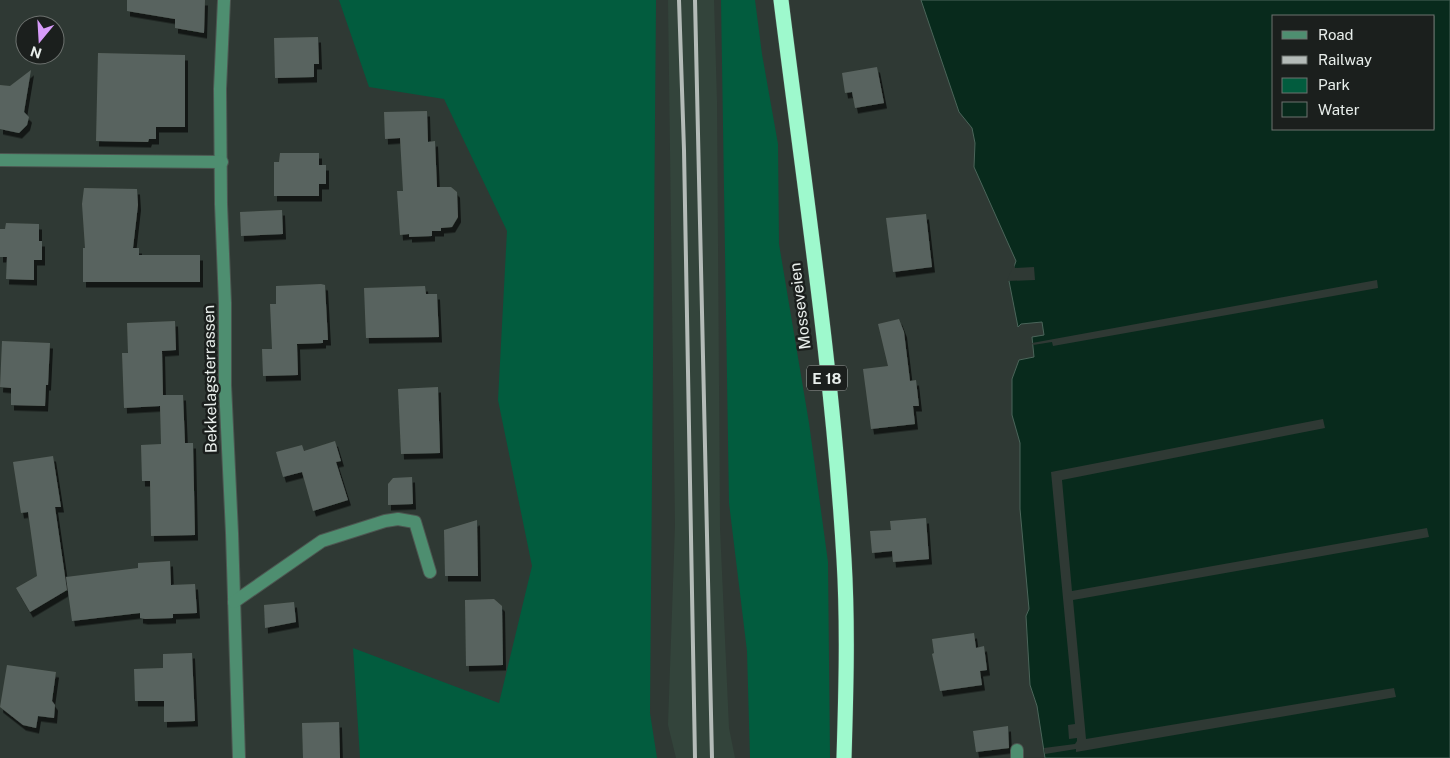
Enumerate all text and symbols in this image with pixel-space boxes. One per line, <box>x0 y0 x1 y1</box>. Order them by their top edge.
north arrow <box>15 15 65 65</box>
legend <box>1272 15 1435 130</box>
text: Road <box>1318 26 1354 43</box>
text: N <box>28 43 44 62</box>
text: Railway <box>1318 51 1372 68</box>
text: Park <box>1318 76 1350 93</box>
text: Water <box>1318 101 1360 118</box>
street label: Mosseveien <box>785 261 815 351</box>
street label: Bekkelagsterrassen <box>199 305 221 453</box>
road number: E 18 <box>807 366 847 390</box>

